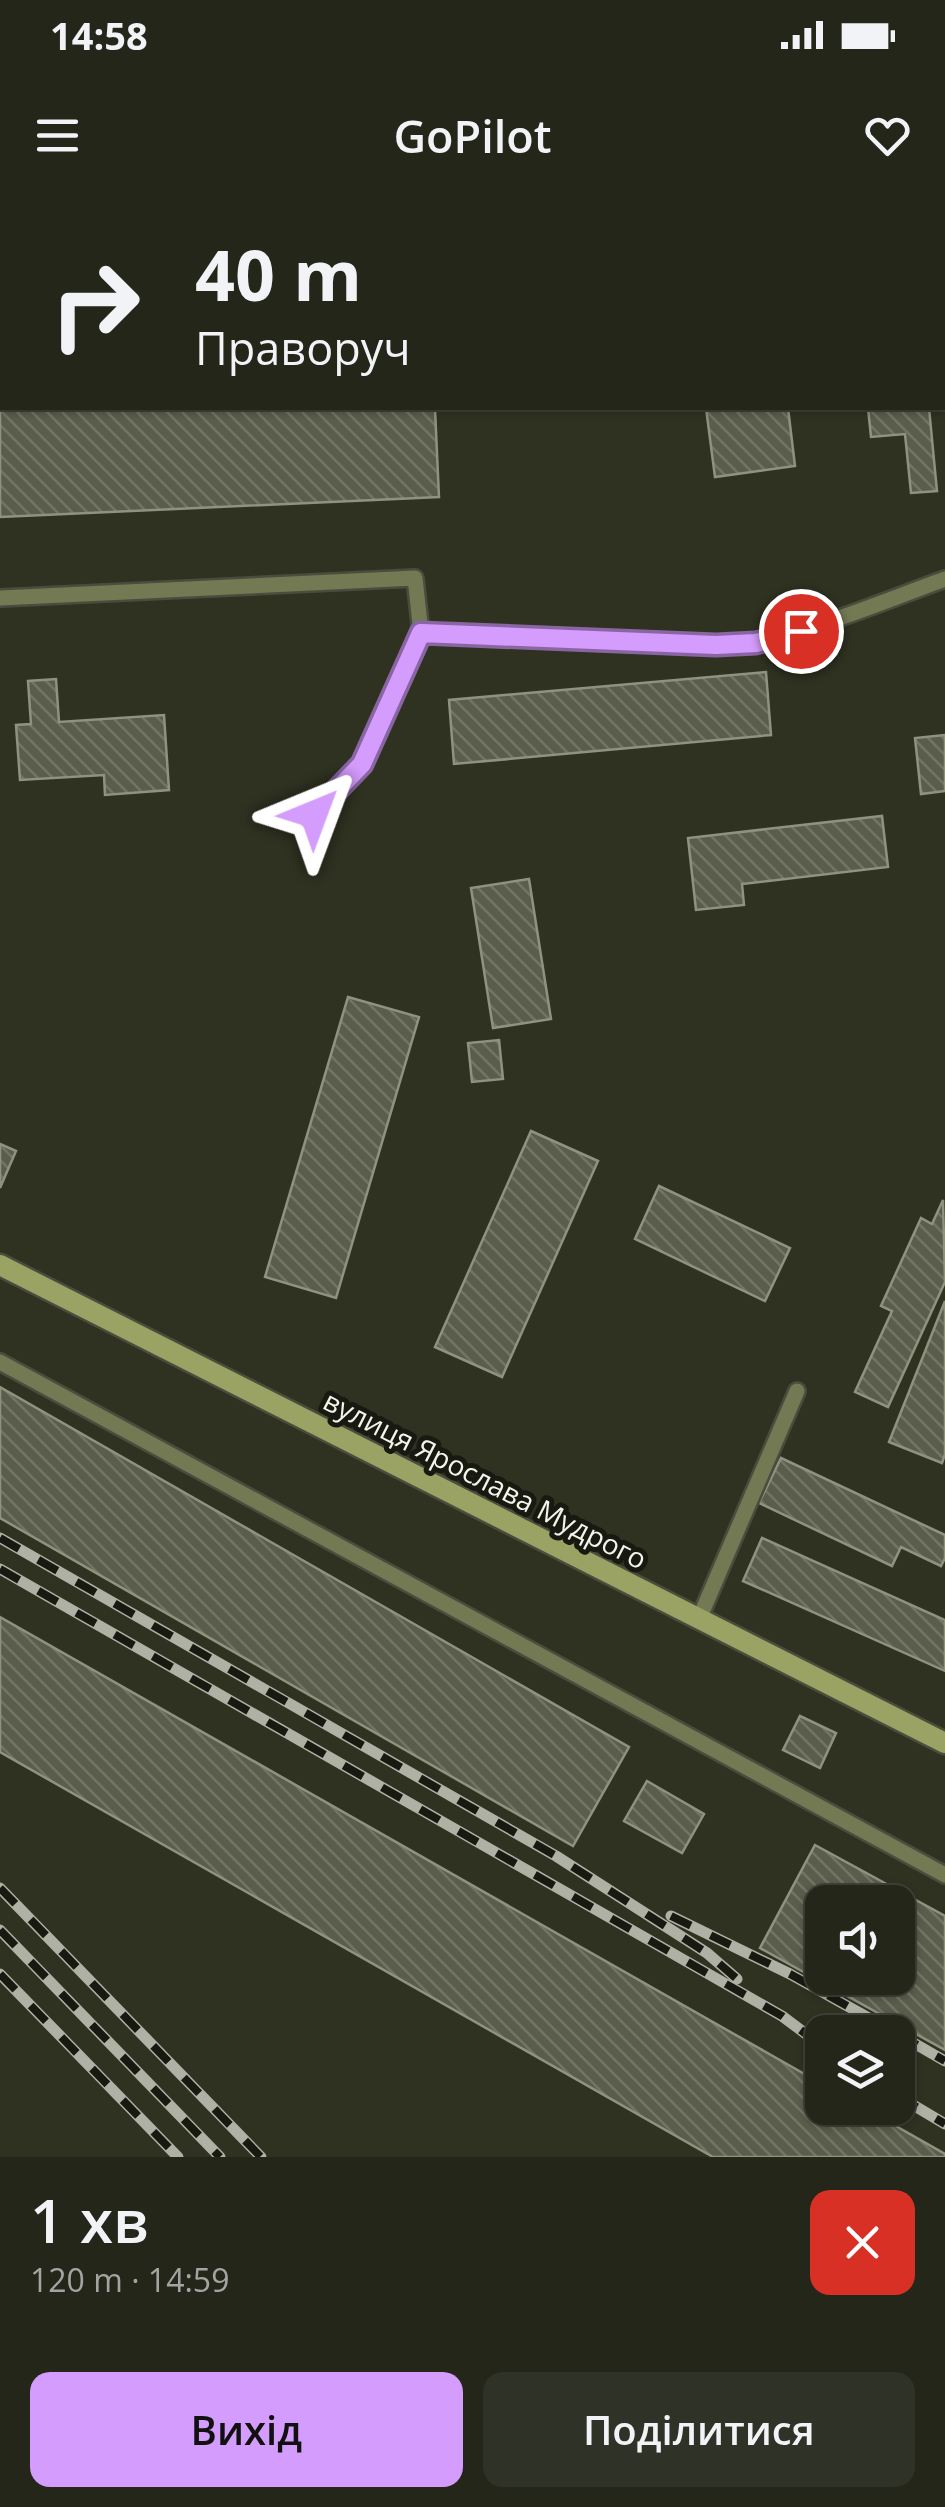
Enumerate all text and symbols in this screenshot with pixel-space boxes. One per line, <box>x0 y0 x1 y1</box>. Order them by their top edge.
text: 14:58 <box>50 9 148 61</box>
text: GoPilot <box>393 105 552 166</box>
icon: menu <box>30 108 85 163</box>
icon: heart <box>860 108 915 163</box>
text: 40 m <box>195 226 362 322</box>
icon: right <box>30 240 160 370</box>
text: Праворуч <box>195 317 411 378</box>
pin <box>759 589 844 674</box>
icon: arrive <box>774 604 829 659</box>
position arrow <box>262 762 366 866</box>
street label: вулиця Ярослава Мудрого <box>317 1381 654 1577</box>
map controls <box>805 1885 915 2125</box>
button: sound <box>805 1885 915 1995</box>
button: layers <box>805 2015 915 2125</box>
text: 1 хв <box>30 2179 149 2261</box>
button: close <box>810 2190 915 2295</box>
text: 120 m · 14:59 <box>30 2258 229 2301</box>
button: Вихід <box>30 2372 463 2487</box>
button: Поділитися <box>483 2372 915 2487</box>

